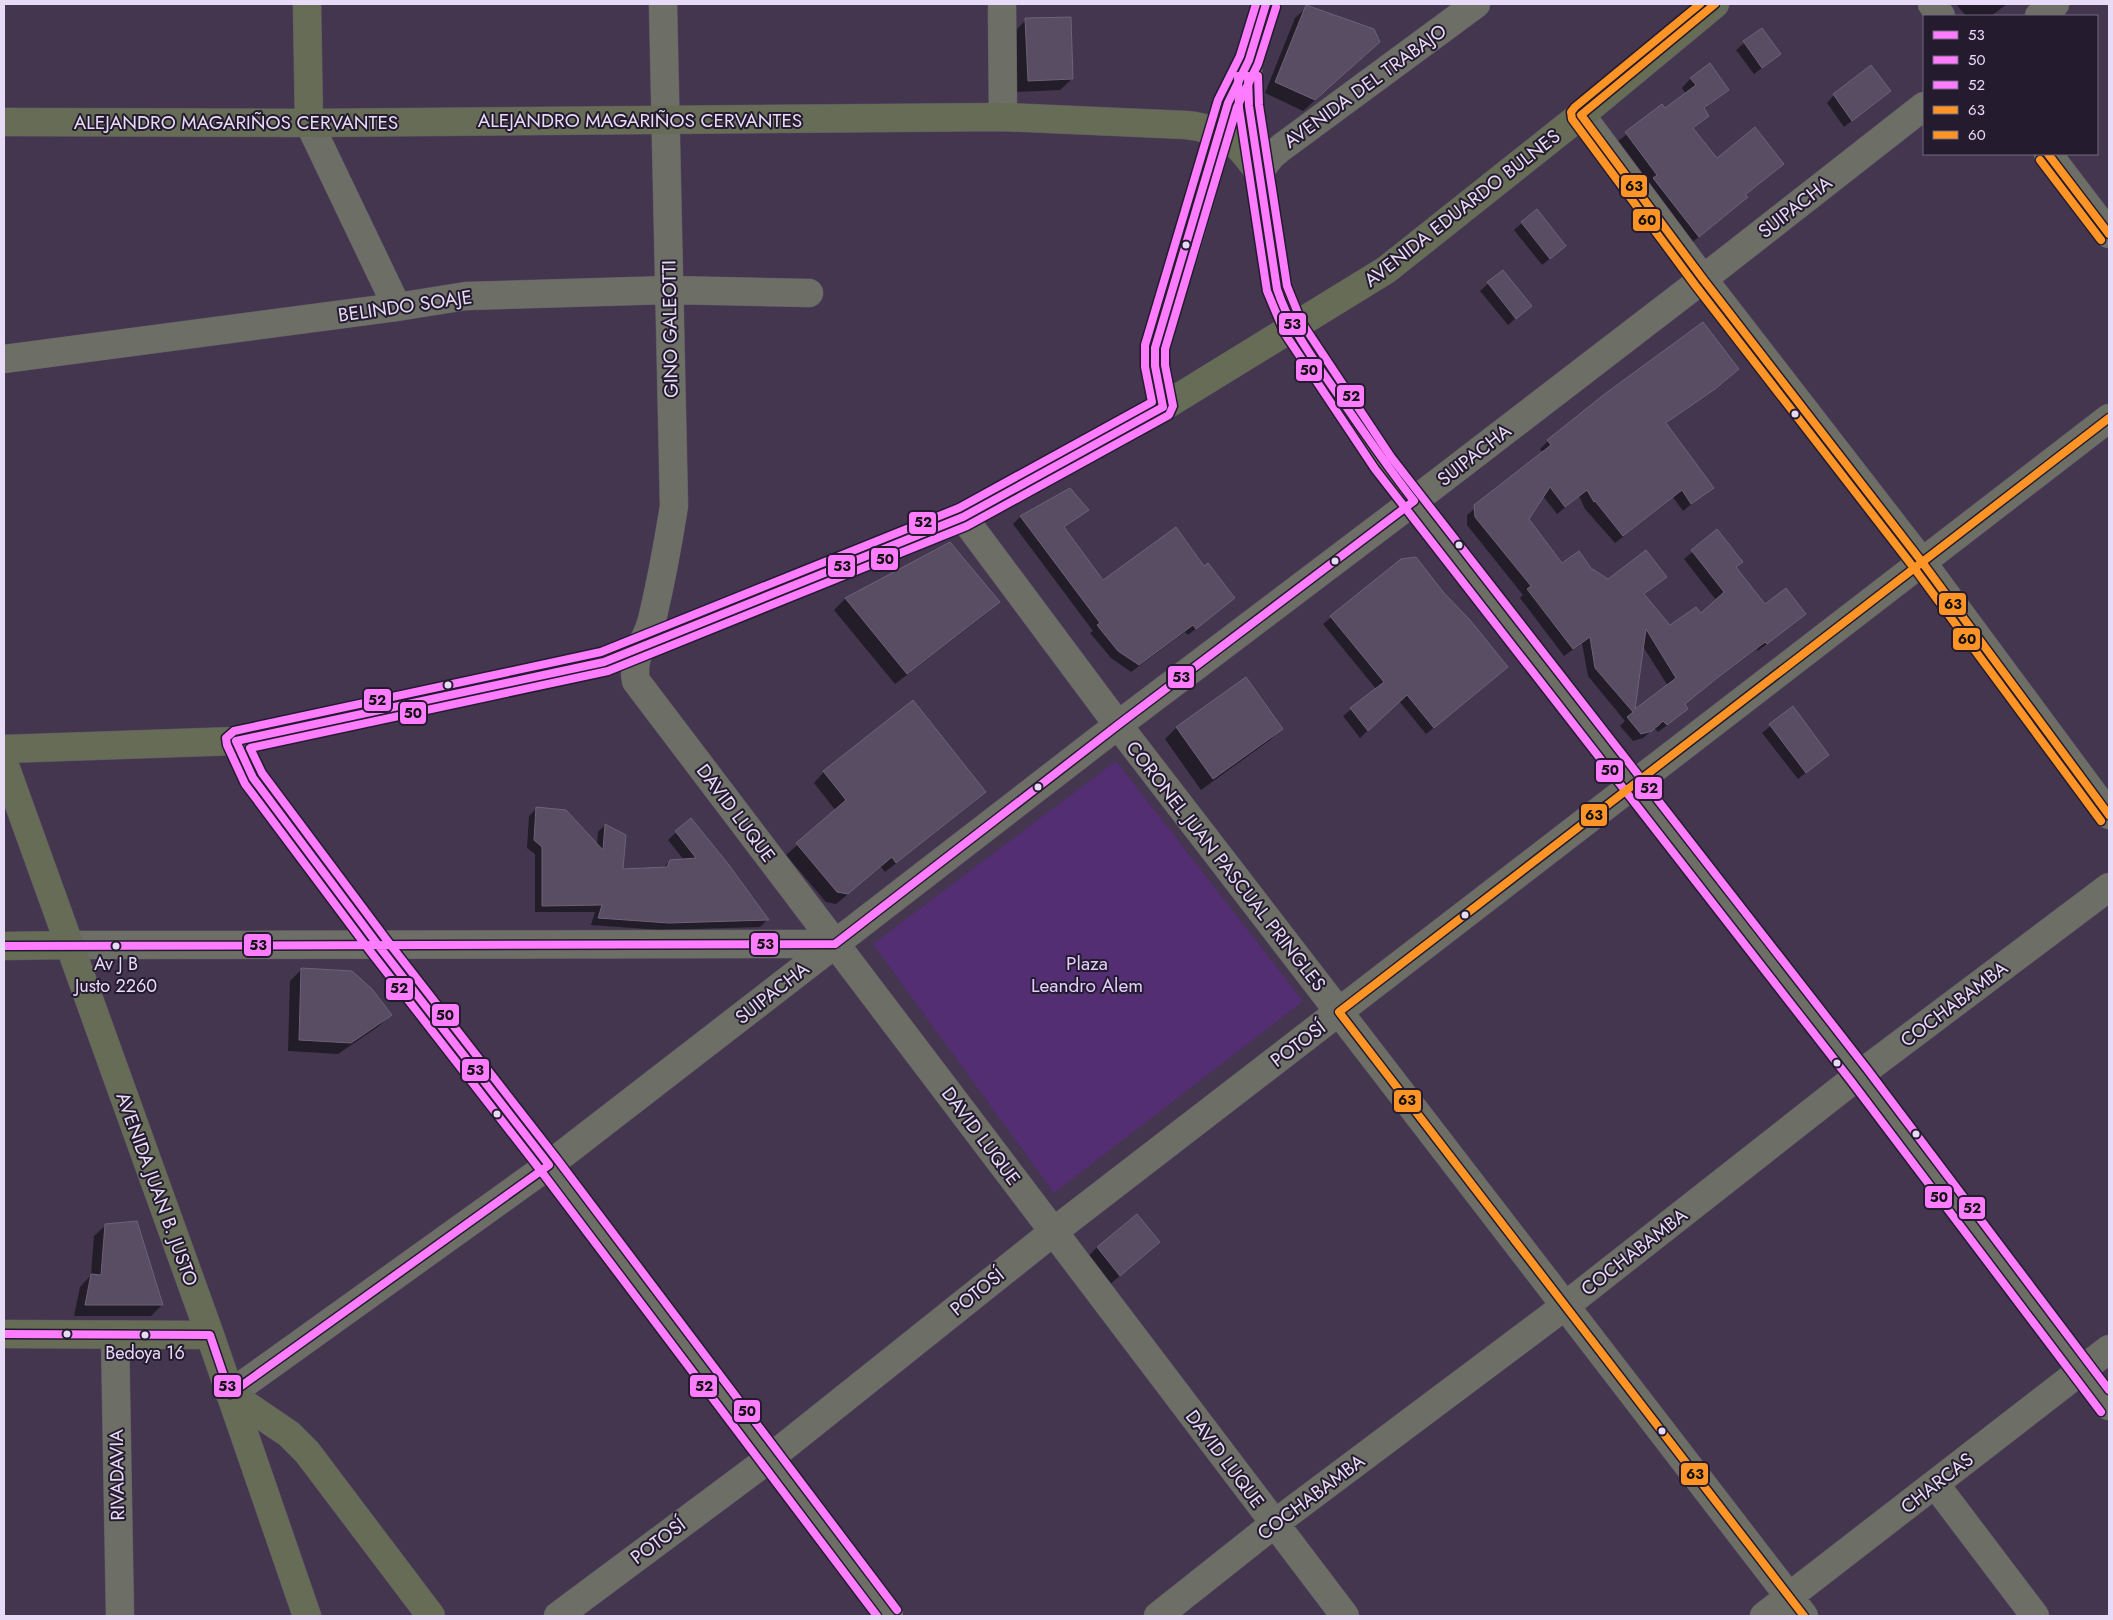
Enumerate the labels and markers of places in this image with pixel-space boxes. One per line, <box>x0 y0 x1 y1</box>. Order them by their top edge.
unlabelled marker <box>1181 240 1191 250</box>
unlabelled marker <box>1790 409 1800 419</box>
unlabelled marker <box>1454 540 1464 550</box>
unlabelled marker <box>1330 556 1340 566</box>
unlabelled marker <box>443 680 453 690</box>
unlabelled marker <box>1033 782 1043 792</box>
unlabelled marker <box>1460 910 1470 920</box>
marker: Av J B Justo 2260 <box>111 941 121 951</box>
place label: Av J B Justo 2260 <box>73 951 157 999</box>
unlabelled marker <box>1832 1058 1842 1068</box>
unlabelled marker <box>492 1109 502 1119</box>
unlabelled marker <box>1911 1129 1921 1139</box>
unlabelled marker <box>62 1329 72 1339</box>
marker: Bedoya 16 <box>140 1330 150 1340</box>
place label: Bedoya 16 <box>105 1340 185 1366</box>
unlabelled marker <box>1657 1426 1667 1436</box>

